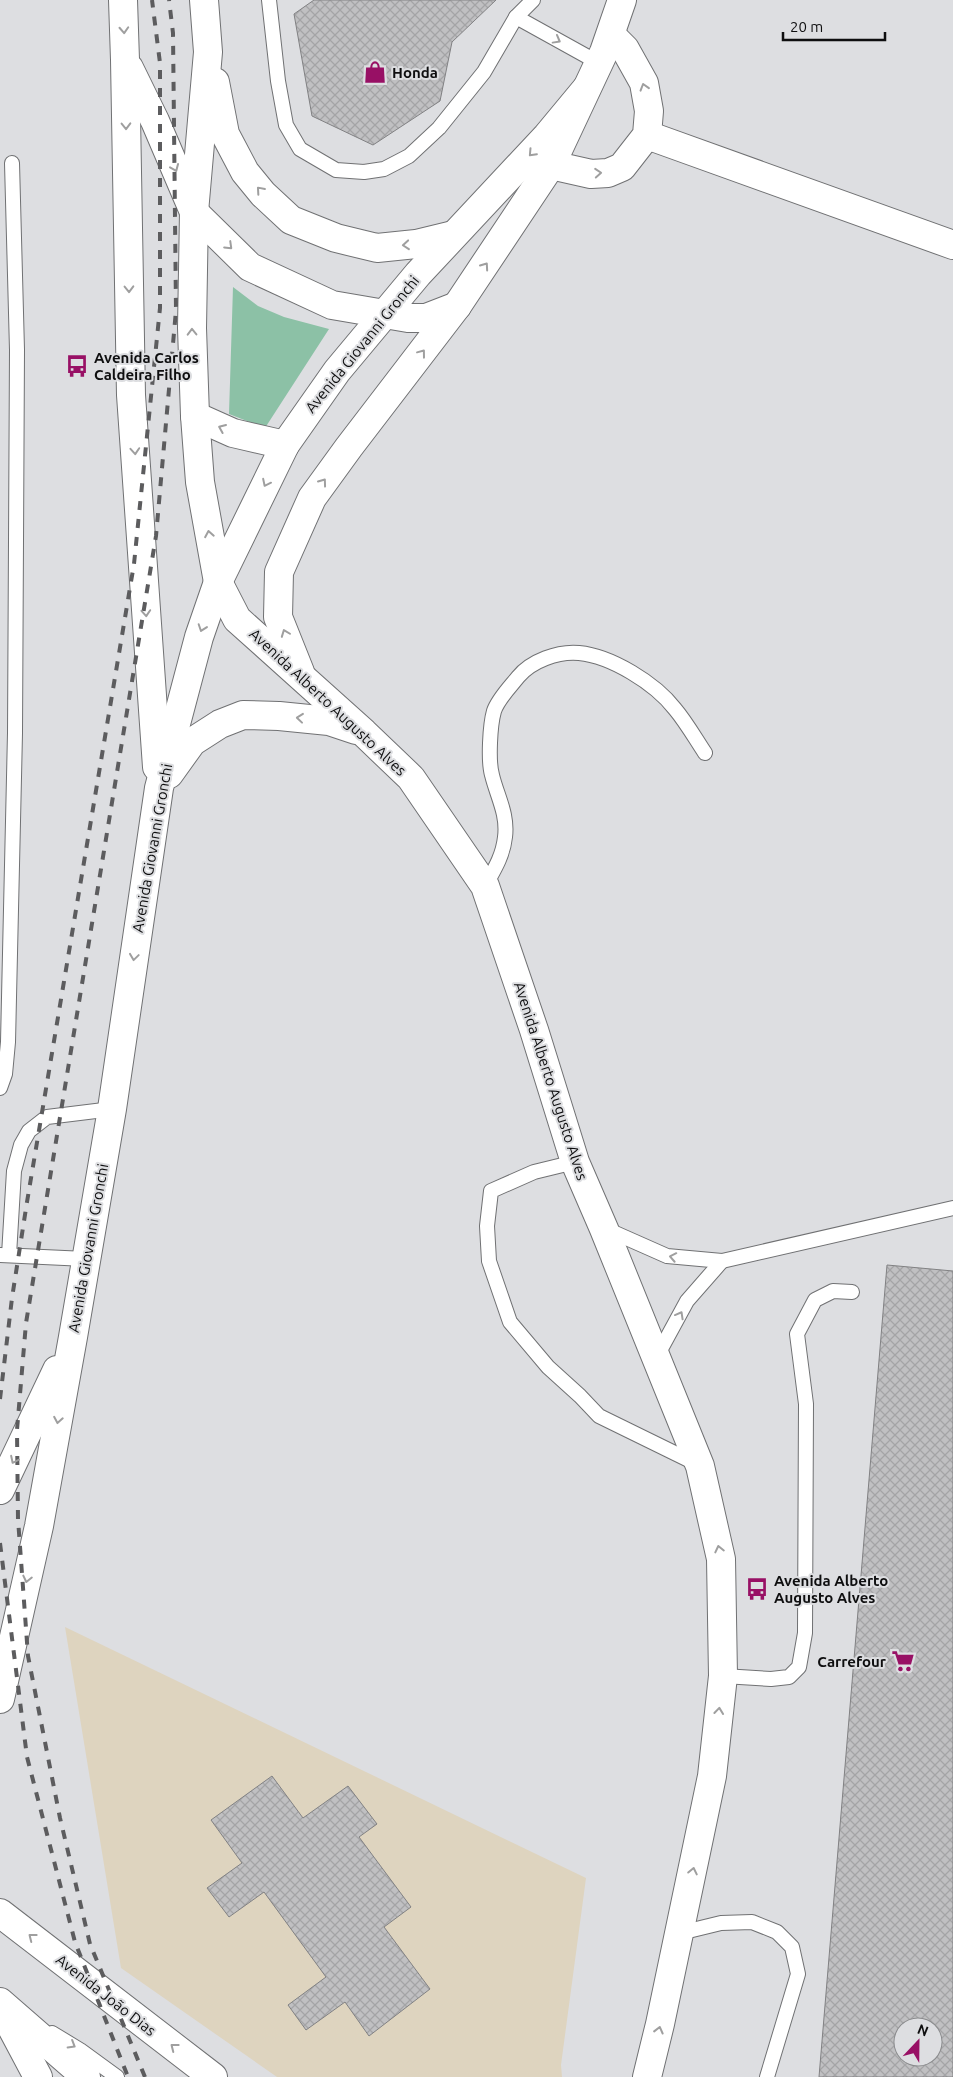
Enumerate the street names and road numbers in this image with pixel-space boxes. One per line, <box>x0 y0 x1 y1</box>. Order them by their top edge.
street label: Avenida Giovanni Gronchi <box>302 272 422 416</box>
street label: Avenida Alberto Augusto Alves <box>246 625 410 779</box>
street label: Avenida Giovanni Gronchi <box>129 762 175 934</box>
street label: Avenida Alberto Augusto Alves <box>511 980 591 1182</box>
street label: Avenida Giovanni Gronchi <box>65 1162 111 1334</box>
street label: Avenida João Dias <box>53 1951 159 2039</box>

